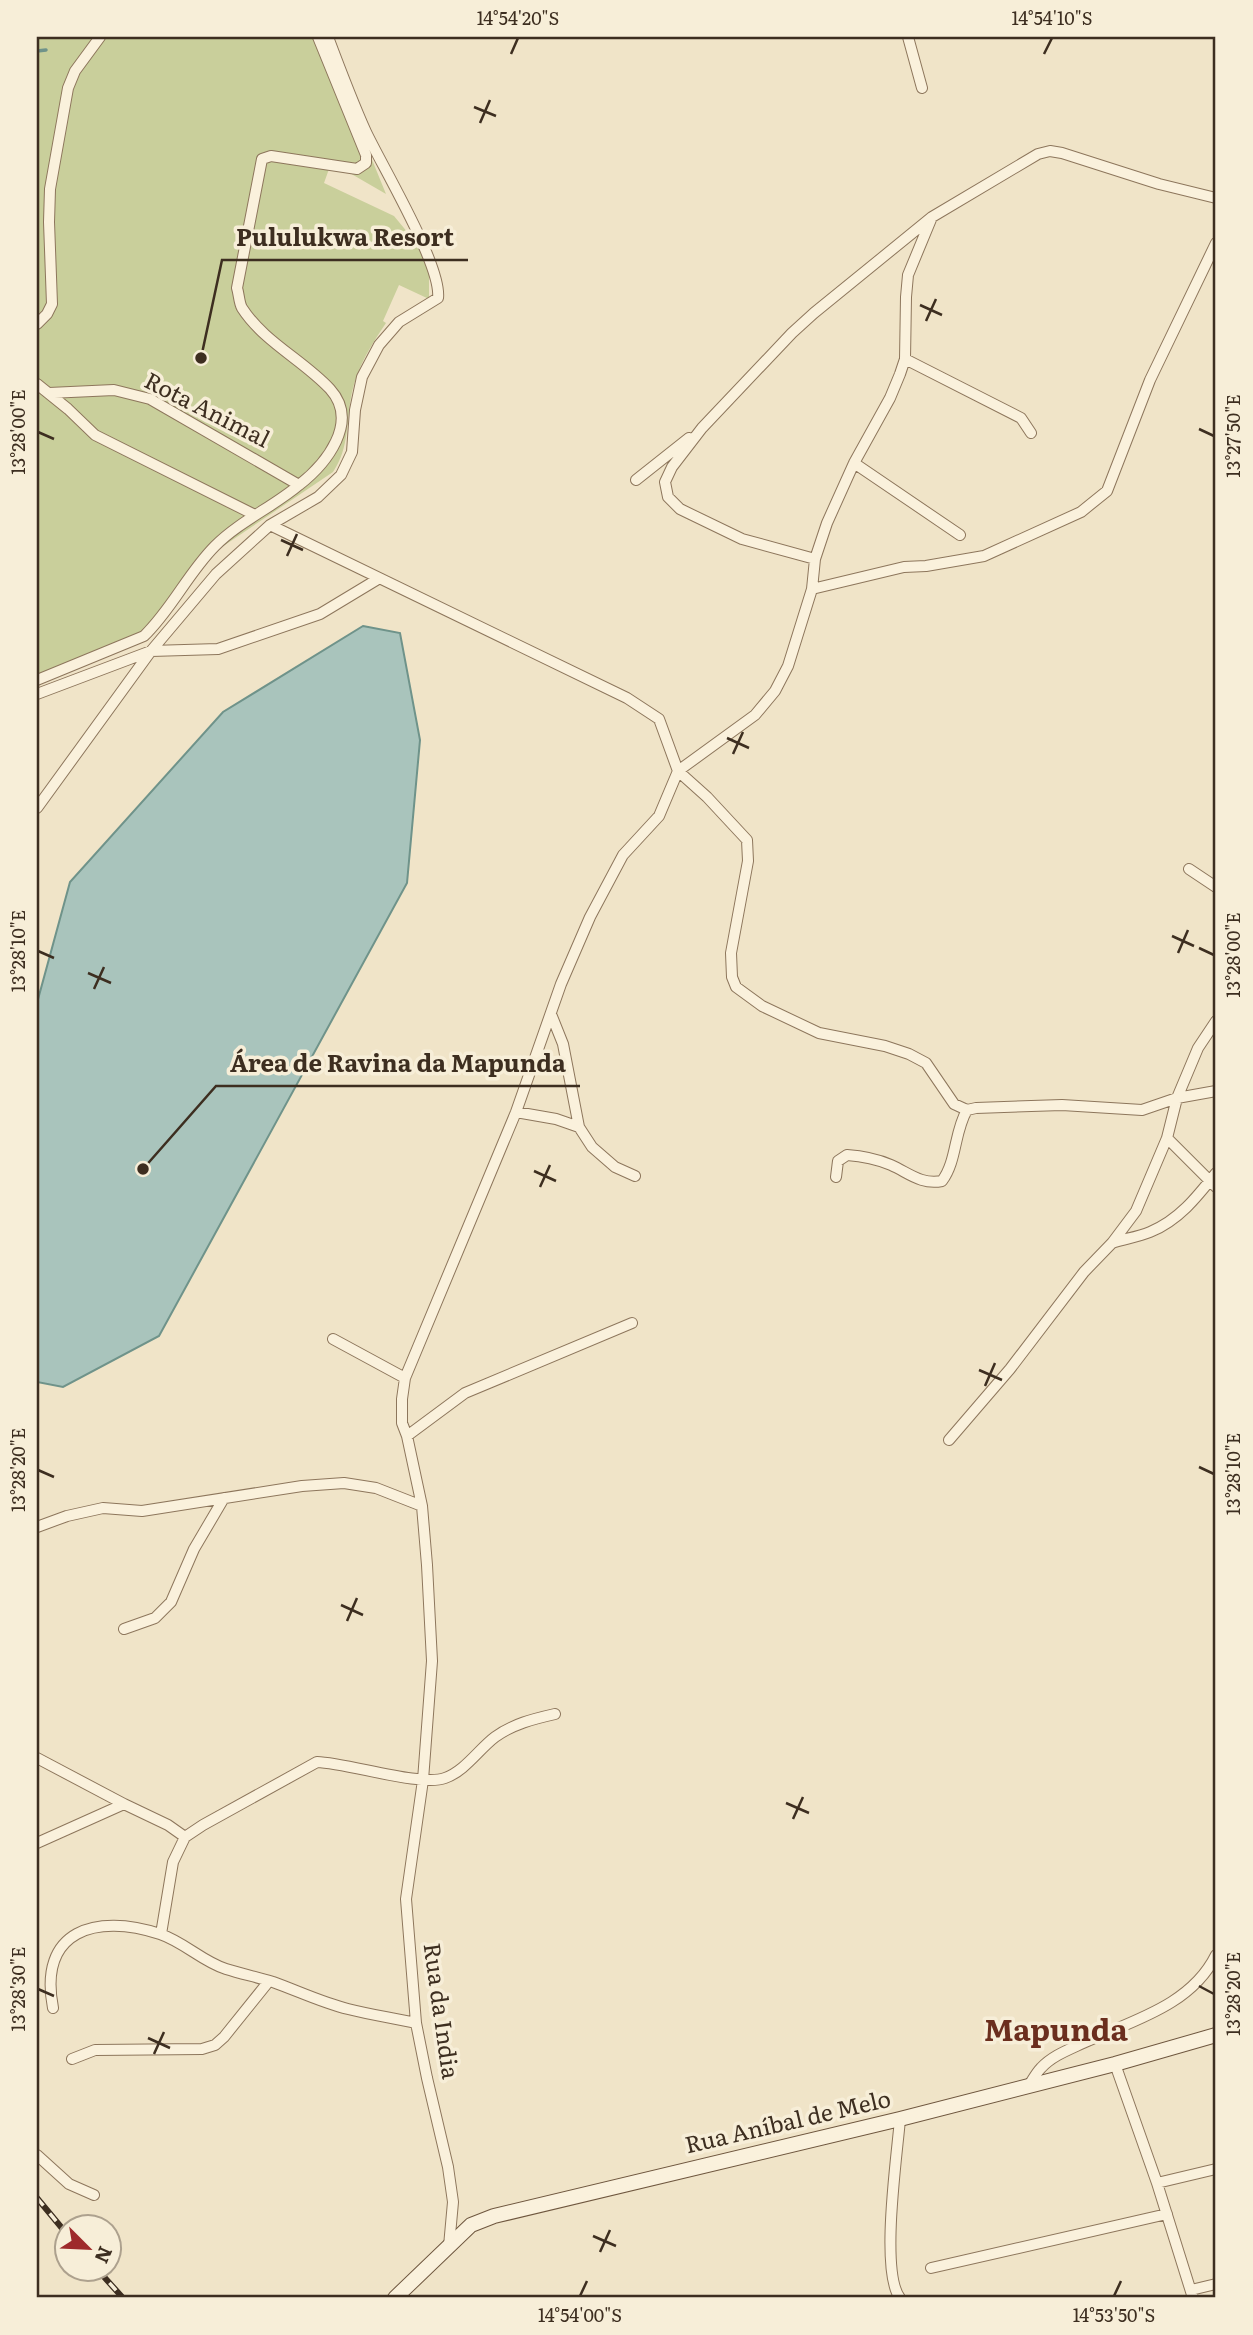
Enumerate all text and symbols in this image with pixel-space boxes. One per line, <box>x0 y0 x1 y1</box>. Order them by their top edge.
text: 14°54'20"S <box>477 4 559 31</box>
text: 14°54'10"S <box>1012 4 1092 31</box>
callout: Pululukwa Resort <box>222 215 468 260</box>
text: Pululukwa Resort <box>236 218 454 253</box>
street label: Rota Animal <box>139 362 277 455</box>
text: 13°28'00"E <box>4 389 31 475</box>
text: 13°27'50"E <box>1219 394 1246 478</box>
text: 13°28'10"E <box>4 910 31 992</box>
text: 13°28'00"E <box>1219 912 1246 998</box>
callout: Área de Ravina da Mapunda <box>216 1041 580 1086</box>
text: Área de Ravina da Mapunda <box>230 1044 566 1079</box>
text: 13°28'20"E <box>4 1428 31 1512</box>
text: 13°28'10"E <box>1219 1433 1246 1515</box>
street label: Rua da India <box>417 1941 469 2081</box>
text: 13°28'30"E <box>4 1947 31 2031</box>
text: 13°28'20"E <box>1219 1952 1246 2036</box>
district label: Mapunda <box>984 2006 1129 2050</box>
street label: Rua Aníbal de Melo <box>681 2080 894 2160</box>
north arrow <box>52 2212 122 2282</box>
text: N <box>88 2242 120 2268</box>
text: 14°54'00"S <box>538 2301 622 2328</box>
text: 14°53'50"S <box>1073 2301 1155 2328</box>

